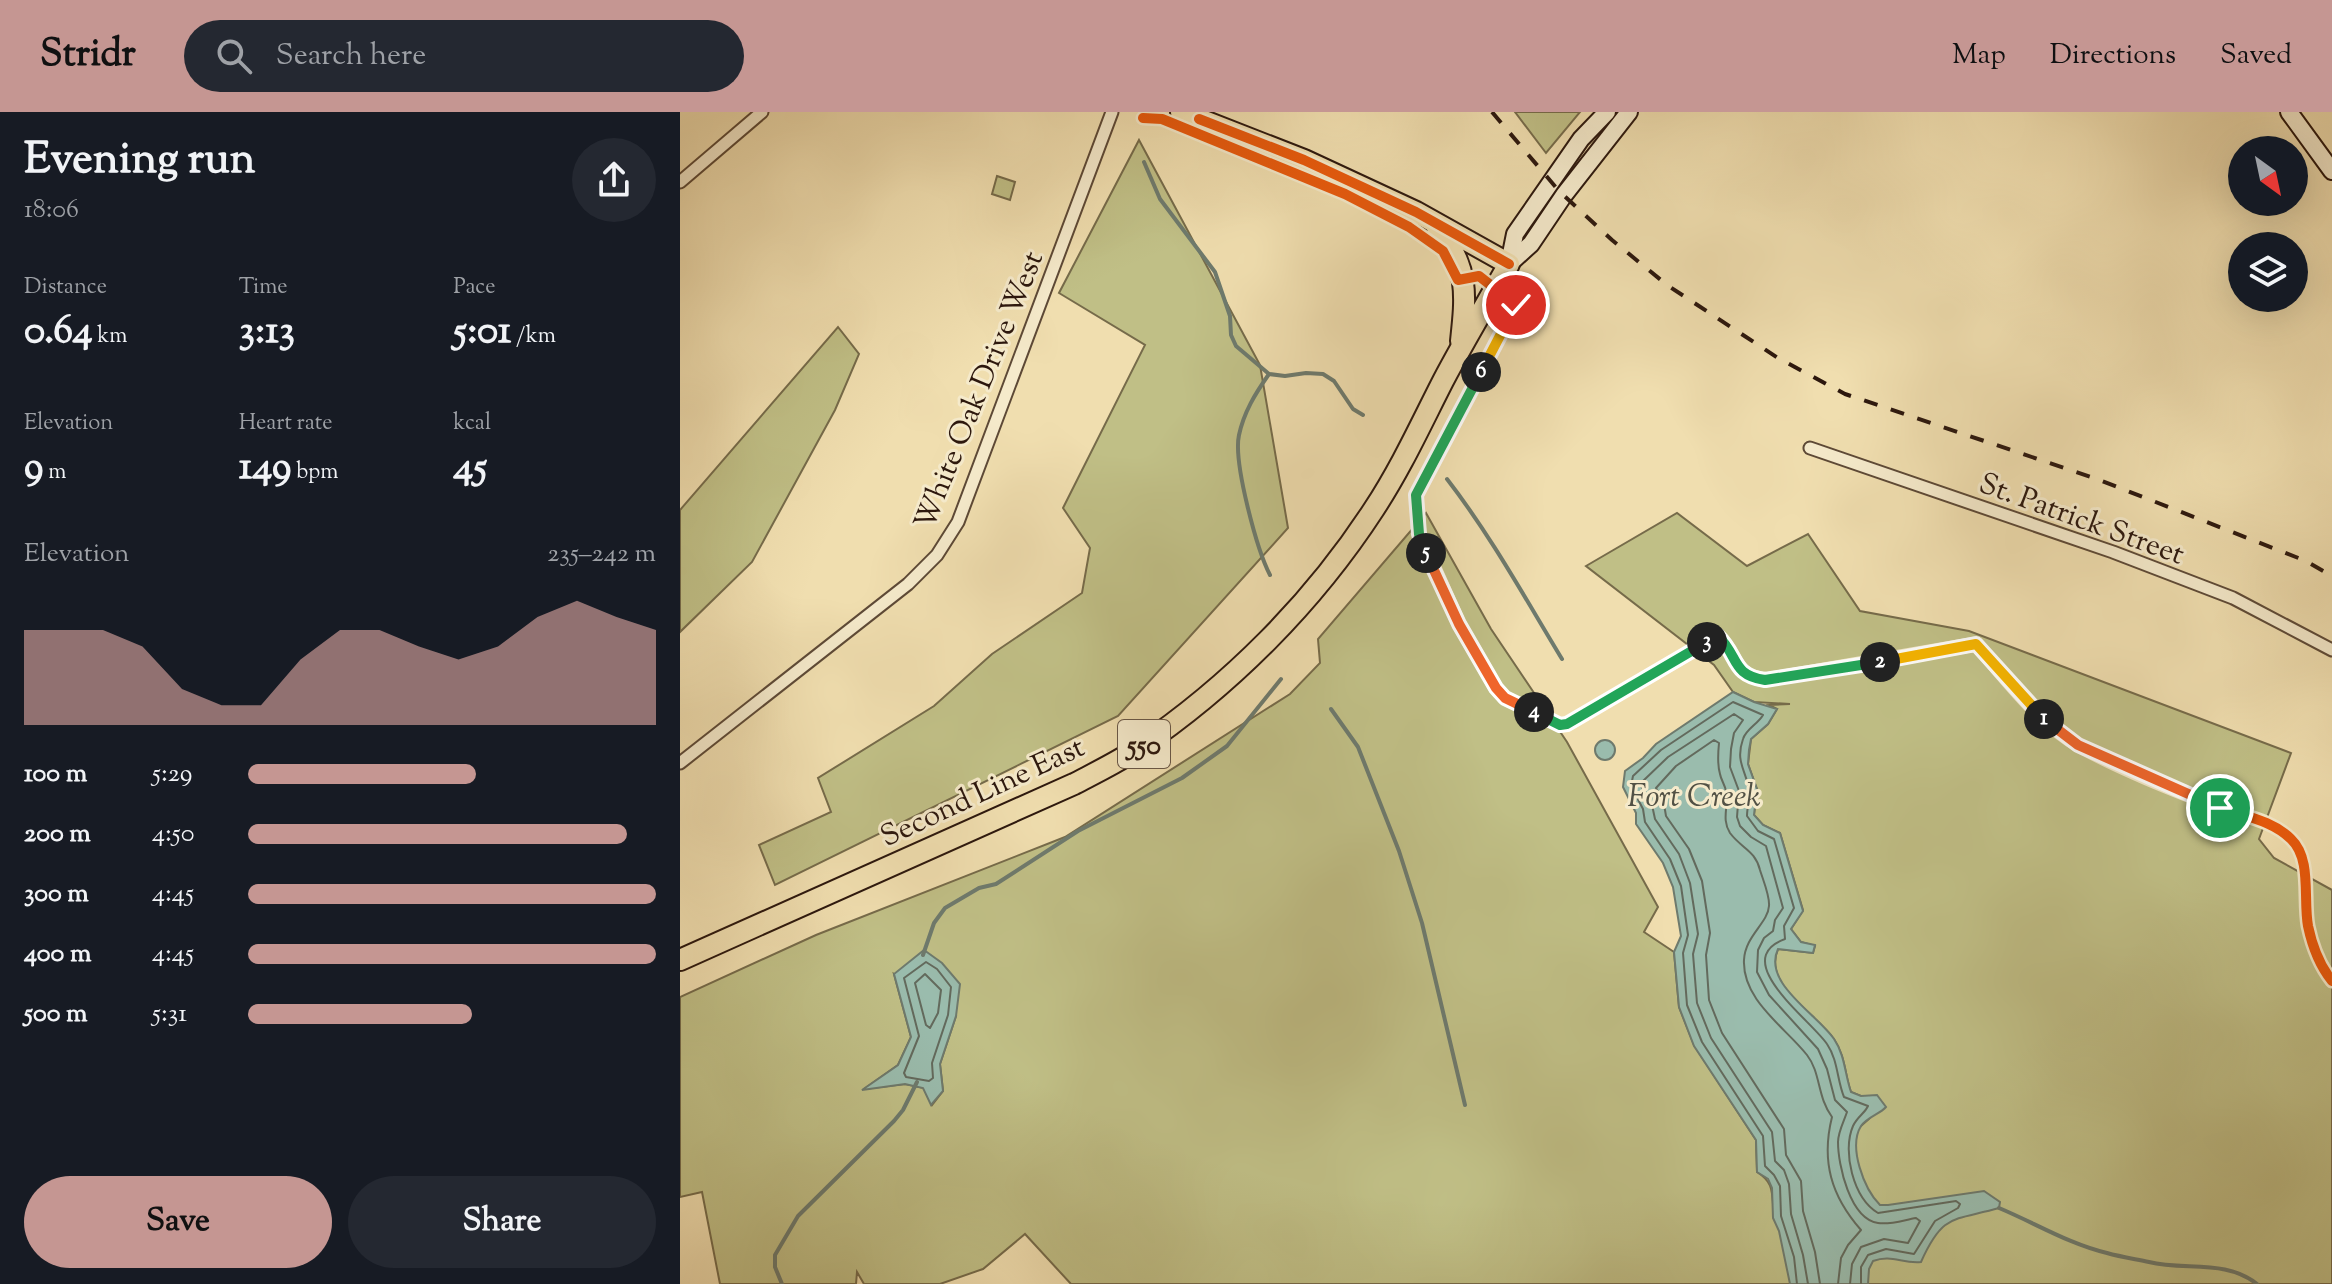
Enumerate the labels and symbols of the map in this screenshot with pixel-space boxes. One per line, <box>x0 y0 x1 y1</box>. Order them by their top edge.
north arrow <box>2228 136 2308 216</box>
street label: White Oak Drive West <box>905 245 1056 537</box>
pin <box>1482 271 1550 339</box>
pin: 6 <box>1461 352 1501 392</box>
street label: St. Patrick Street <box>1972 463 2190 577</box>
pin: 5 <box>1406 533 1446 573</box>
pin: 3 <box>1687 622 1727 662</box>
pin: 2 <box>1860 642 1900 682</box>
pin: 4 <box>1514 692 1554 732</box>
pin: 1 <box>2024 699 2064 739</box>
road number: 550 <box>1118 720 1170 768</box>
street label: Second Line East <box>874 727 1092 859</box>
pin <box>2186 774 2254 842</box>
water label: Fort Creek <box>1627 775 1761 821</box>

